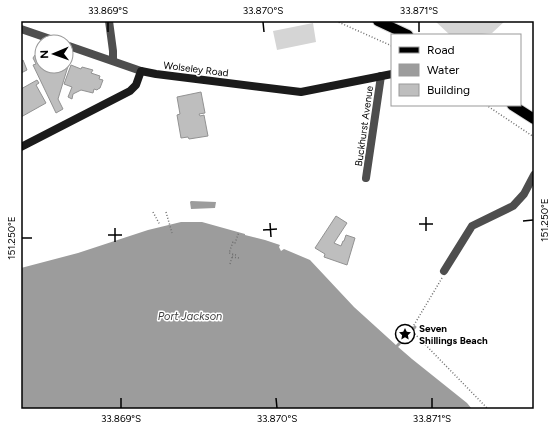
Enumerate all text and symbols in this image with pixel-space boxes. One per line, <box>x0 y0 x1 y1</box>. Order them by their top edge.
text: 33.869°S <box>88 4 128 17</box>
text: 33.870°S <box>243 4 283 17</box>
text: 33.871°S <box>400 4 438 17</box>
north arrow <box>34 34 74 74</box>
legend <box>391 34 521 106</box>
text: Road <box>427 43 455 57</box>
text: N <box>38 50 51 59</box>
street label: Wolseley Road <box>163 59 229 79</box>
text: Water <box>427 63 459 77</box>
text: Building <box>427 83 470 97</box>
street label: Buckhurst Avenue <box>352 84 376 167</box>
text: 151.250°E <box>538 198 551 242</box>
text: 151.250°E <box>5 216 18 260</box>
water label: Port Jackson <box>158 310 222 323</box>
place label: Seven Shillings Beach <box>419 322 488 347</box>
place icon: Seven Shillings Beach <box>394 323 416 345</box>
text: 33.869°S <box>101 412 141 425</box>
text: 33.870°S <box>257 412 297 425</box>
text: 33.871°S <box>413 412 451 425</box>

